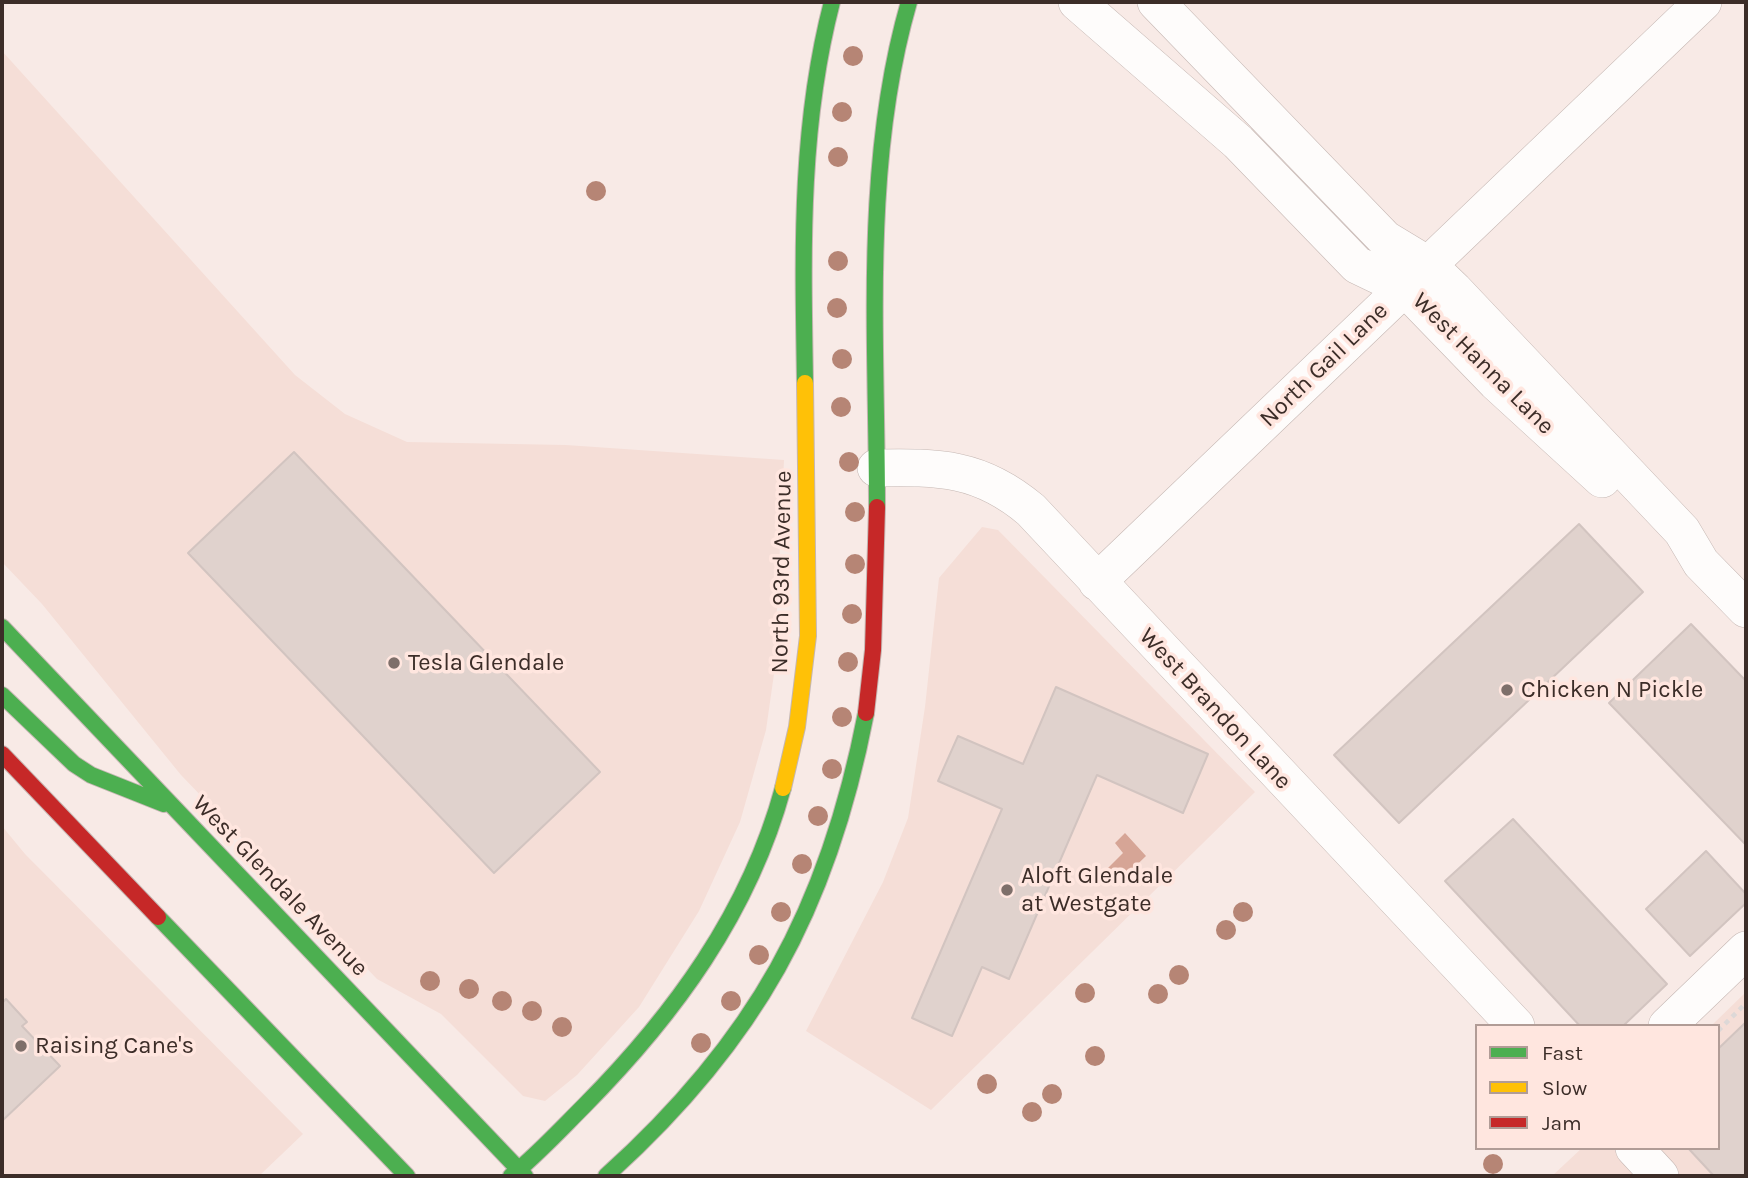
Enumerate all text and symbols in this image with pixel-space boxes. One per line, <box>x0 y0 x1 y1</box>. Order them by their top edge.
street label: West Hanna Lane <box>1406 287 1560 441</box>
street label: North Gail Lane <box>1254 297 1394 433</box>
street label: North 93rd Avenue <box>766 470 798 674</box>
street label: West Brandon Lane <box>1133 622 1297 796</box>
place label: Tesla Glendale <box>408 649 564 677</box>
marker: Tesla Glendale <box>386 655 402 671</box>
place label: Chicken N Pickle <box>1521 676 1703 704</box>
marker: Chicken N Pickle <box>1499 682 1515 698</box>
street label: West Glendale Avenue <box>186 789 374 983</box>
place label: Aloft Glendale at Westgate <box>1021 862 1173 918</box>
marker: Aloft Glendale at Westgate <box>999 882 1015 898</box>
legend <box>1475 1024 1720 1150</box>
place label: Raising Cane's <box>35 1032 194 1060</box>
marker: Raising Cane's <box>13 1038 29 1054</box>
text: Fast <box>1542 1041 1583 1065</box>
text: Slow <box>1542 1076 1587 1100</box>
text: Jam <box>1542 1111 1582 1135</box>

